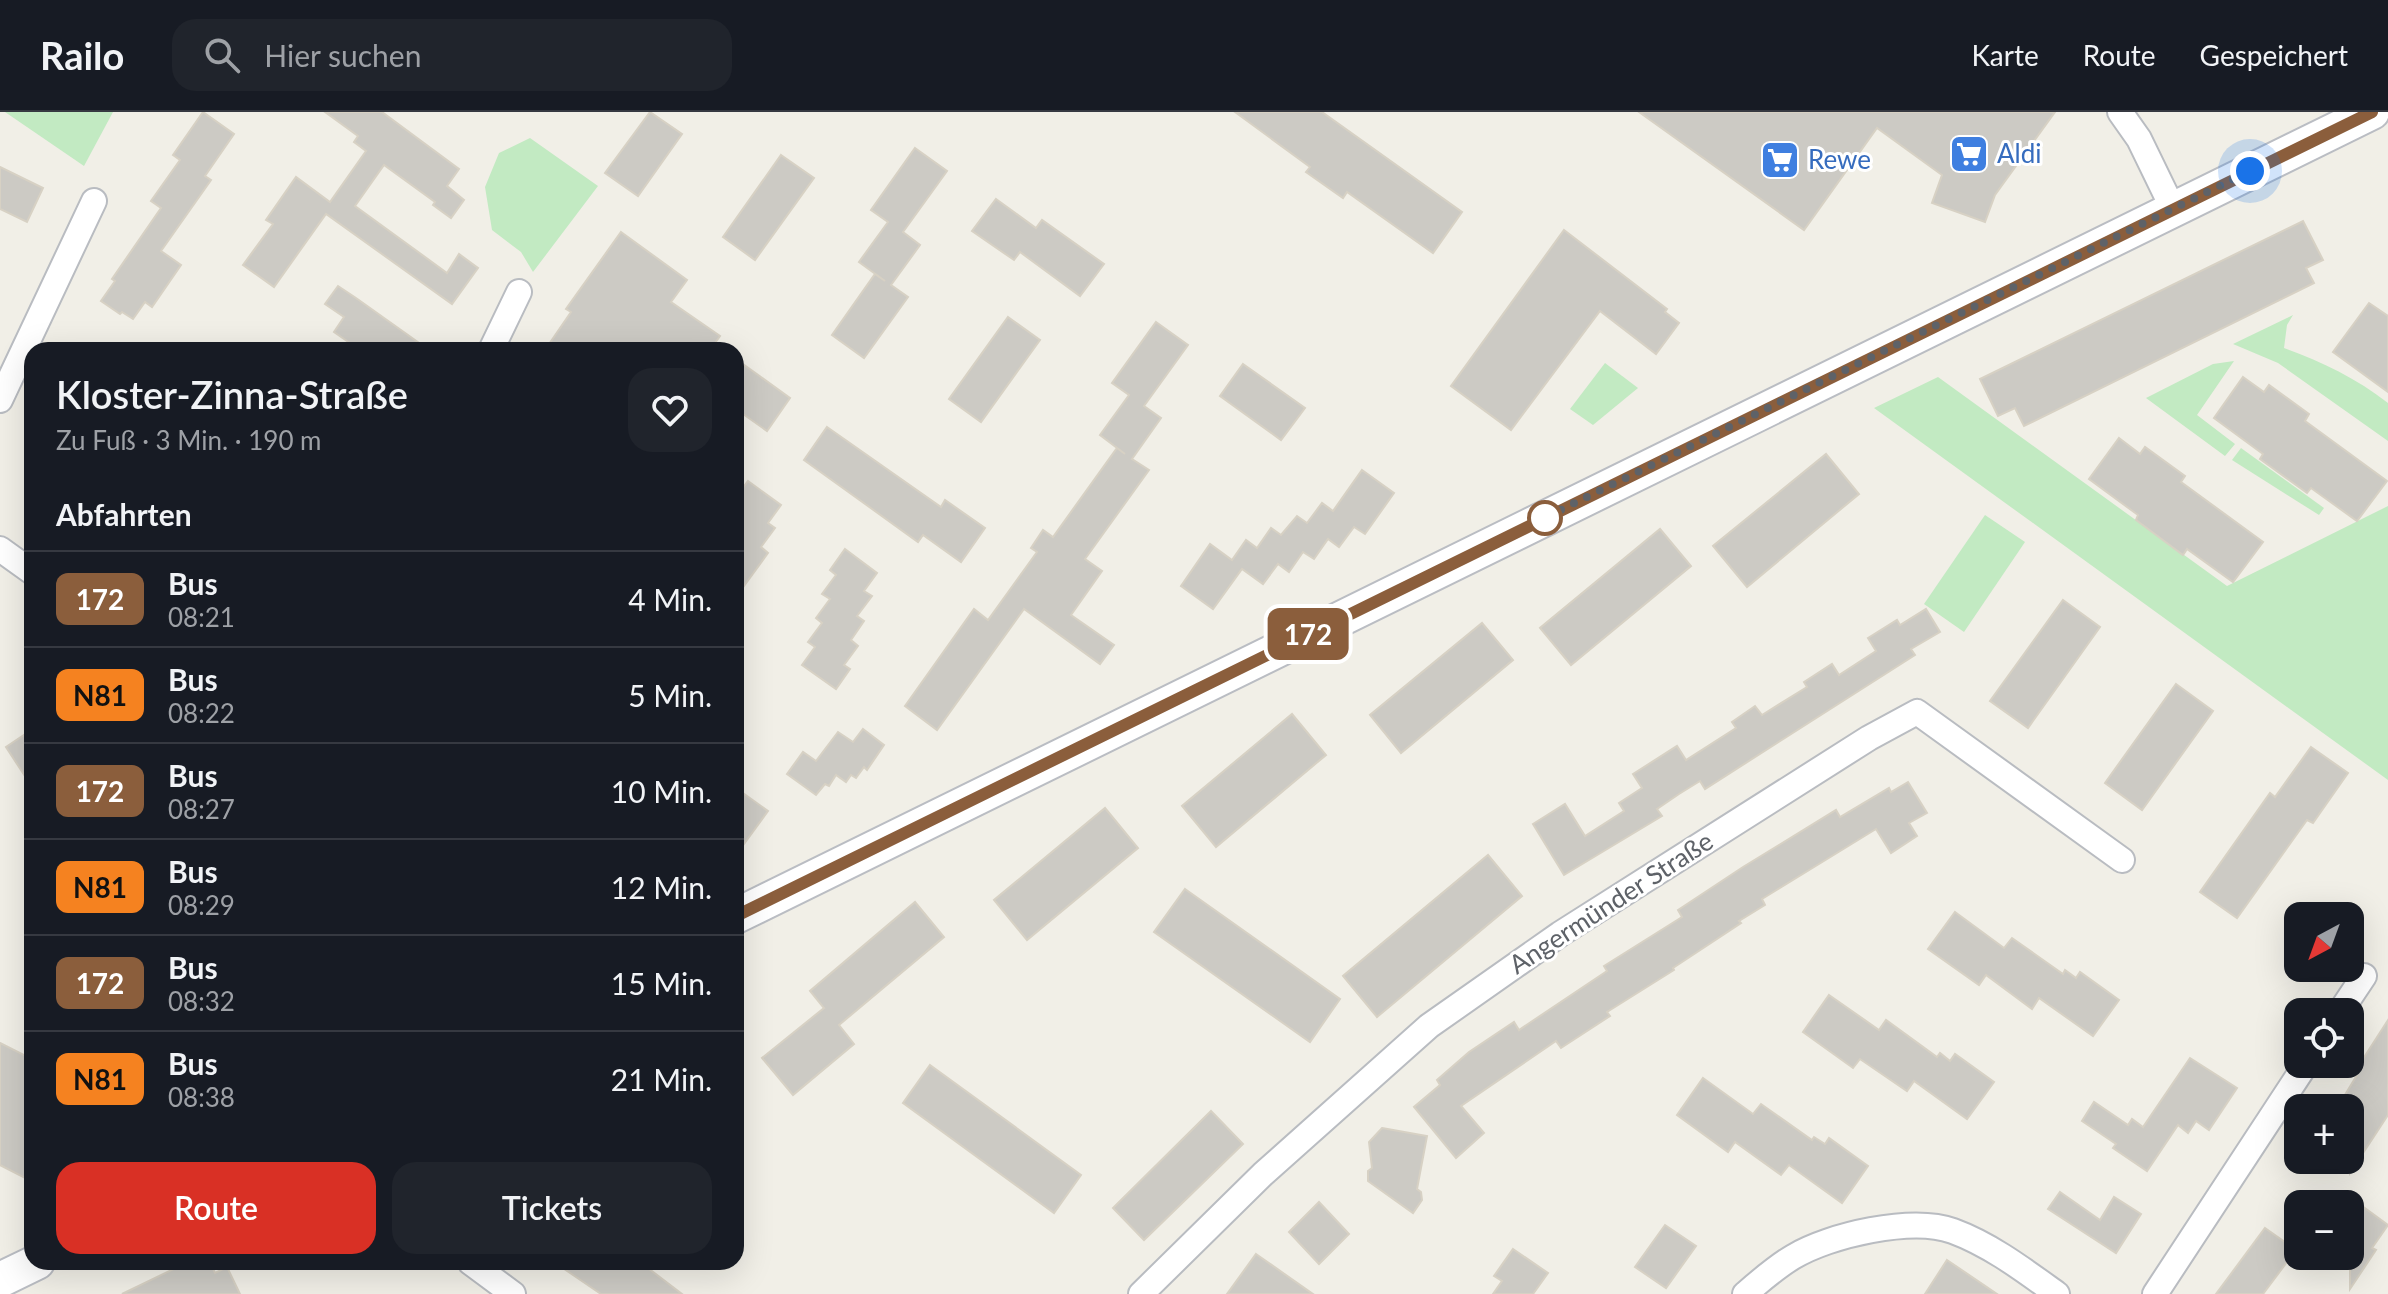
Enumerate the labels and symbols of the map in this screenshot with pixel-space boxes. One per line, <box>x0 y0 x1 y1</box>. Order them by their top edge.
supermarket icon: Aldi <box>1948 133 1990 175</box>
place label: Aldi <box>1997 137 2042 169</box>
supermarket icon: Rewe <box>1759 139 1801 181</box>
place label: Rewe <box>1808 143 1871 175</box>
your location <box>2230 151 2270 191</box>
unlabelled marker <box>1528 501 1562 535</box>
line badge: 172 <box>1262 608 1354 660</box>
street label: Angermünder Straße <box>1503 824 1718 980</box>
north arrow <box>2284 902 2364 982</box>

